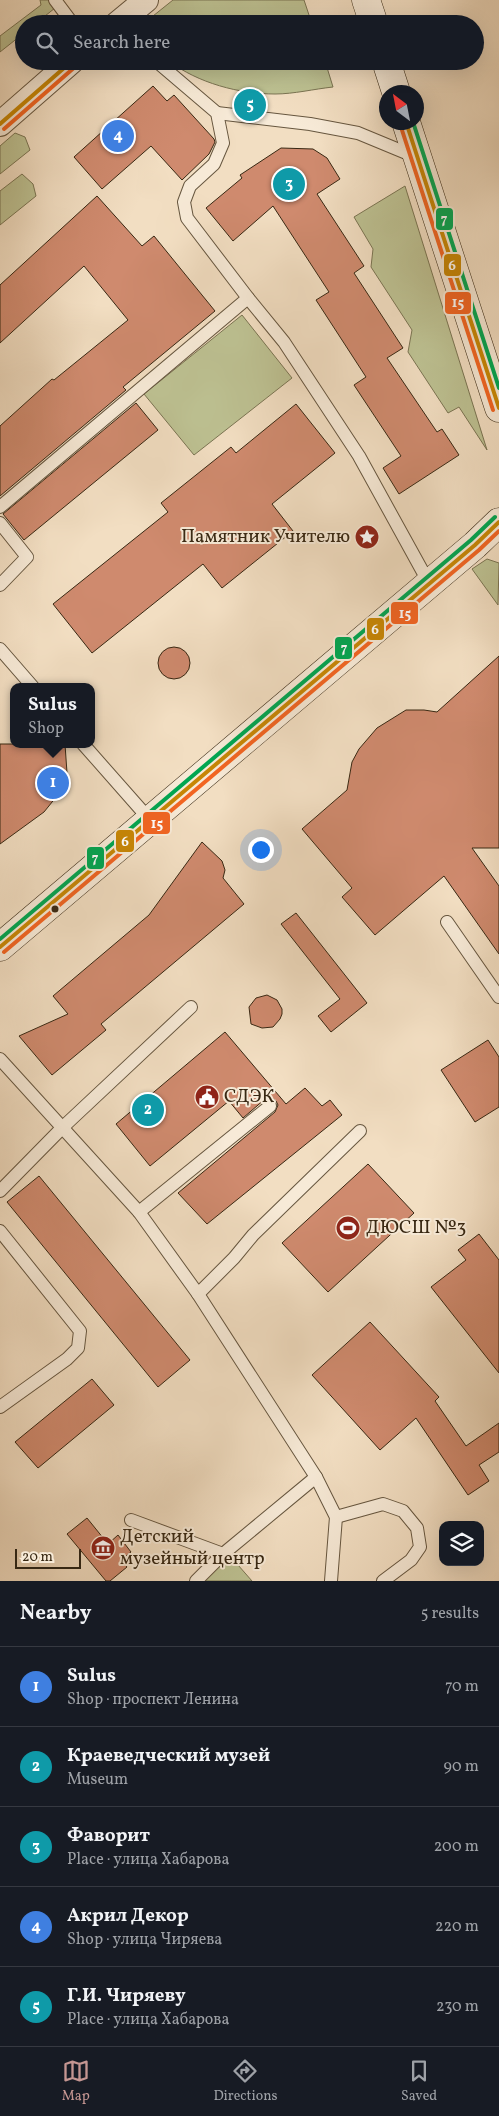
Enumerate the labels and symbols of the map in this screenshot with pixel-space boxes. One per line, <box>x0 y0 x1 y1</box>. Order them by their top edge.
north arrow <box>379 85 424 130</box>
pin: 5 <box>234 86 266 124</box>
pin: 4 <box>102 117 134 155</box>
pin: 3 <box>273 165 305 203</box>
line badge: 7 <box>435 207 454 231</box>
text: 7 <box>441 211 448 230</box>
line badge: 6 <box>443 253 462 277</box>
text: 6 <box>448 257 456 276</box>
line badge: 15 <box>444 291 472 315</box>
text: 15 <box>452 294 464 313</box>
place label: Памятник Учителю <box>181 524 350 550</box>
place icon: Памятник Учителю <box>354 524 380 550</box>
line badge: 15 <box>390 601 419 625</box>
text: 15 <box>399 605 411 624</box>
line badge: 6 <box>366 617 385 641</box>
text: 6 <box>371 621 379 640</box>
line badge: 7 <box>334 636 353 660</box>
text: 7 <box>341 640 348 659</box>
pin: 1 <box>37 764 69 802</box>
line badge: 15 <box>142 811 171 835</box>
text: 15 <box>151 815 163 834</box>
line badge: 6 <box>115 829 135 853</box>
text: 6 <box>121 833 129 852</box>
your location <box>248 837 274 863</box>
line badge: 7 <box>86 846 105 870</box>
text: 7 <box>92 850 99 869</box>
unlabelled marker <box>50 904 60 914</box>
public building icon: СДЭК <box>194 1084 220 1110</box>
place label: СДЭК <box>224 1084 274 1110</box>
pin: 2 <box>132 1091 164 1129</box>
sports icon: ДЮСШ №3 <box>335 1215 361 1241</box>
place label: ДЮСШ №3 <box>366 1215 466 1241</box>
place label: Детский музейный центр <box>120 1524 265 1572</box>
museum icon: Детский музейный центр <box>90 1535 116 1561</box>
scale bar <box>15 1546 81 1569</box>

